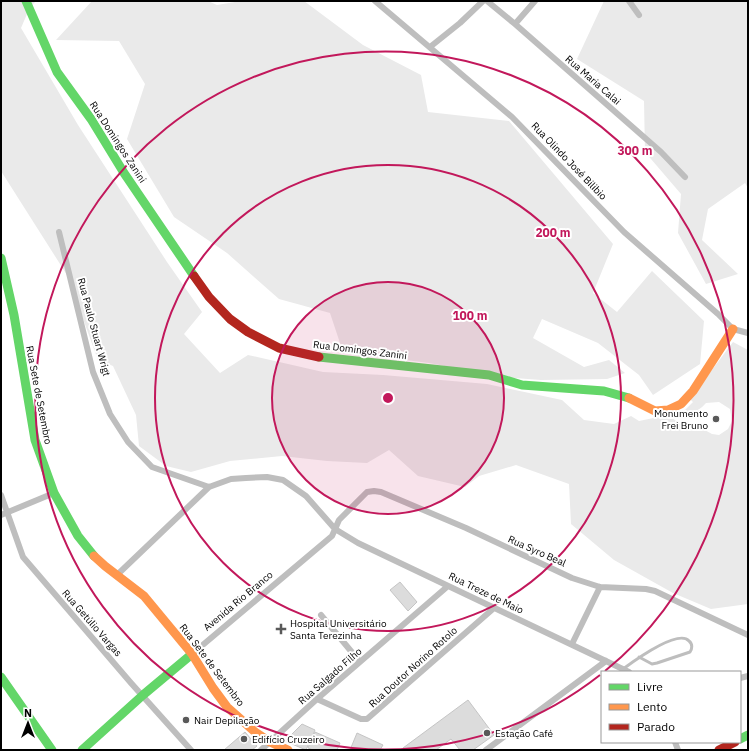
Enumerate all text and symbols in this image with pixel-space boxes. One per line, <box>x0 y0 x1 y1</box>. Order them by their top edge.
street label: Rua Maria Calai <box>563 52 623 108</box>
street label: Rua Domingos Zanini <box>87 99 149 185</box>
street label: Rua Olindo José Bilibio <box>529 119 610 203</box>
text: 300 m <box>617 143 653 158</box>
text: 200 m <box>535 225 571 240</box>
street label: Rua Paulo Stuart Wrigt <box>75 276 113 378</box>
text: 100 m <box>452 308 488 323</box>
street label: Rua Domingos Zanini <box>312 338 408 362</box>
street label: Rua Sete de Setembro <box>23 345 55 446</box>
centre of rings <box>381 391 395 405</box>
place label: Monumento Frei Bruno <box>654 407 708 432</box>
marker: Monumento Frei Bruno <box>711 414 721 424</box>
street label: Rua Syro Beal <box>506 532 568 570</box>
street label: Avenida Rio Branco <box>201 568 276 634</box>
street label: Rua Treze de Maio <box>446 569 526 617</box>
street label: Rua Getúlio Vargas <box>59 587 125 659</box>
place label: Hospital Universitário Santa Terezinha <box>290 617 387 642</box>
street label: Rua Sete de Setembro <box>177 621 248 709</box>
marker: Hospital Universitário Santa Terezinha <box>275 623 287 635</box>
street label: Rua Doutor Norino Rotolo <box>366 624 460 710</box>
street label: Rua Salgado Filho <box>296 645 365 707</box>
legend <box>601 671 741 743</box>
text: Livre <box>637 679 663 694</box>
text: Lento <box>637 699 667 714</box>
north arrow <box>8 703 48 743</box>
text: N <box>24 706 32 720</box>
place label: Nair Depilação <box>194 714 260 727</box>
marker: Nair Depilação <box>181 715 191 725</box>
text: Parado <box>637 719 675 734</box>
place label: Estação Café <box>495 727 554 740</box>
marker: Estação Café <box>482 728 492 738</box>
place label: Edifício Cruzeiro <box>252 733 325 746</box>
marker: Edifício Cruzeiro <box>239 734 249 744</box>

